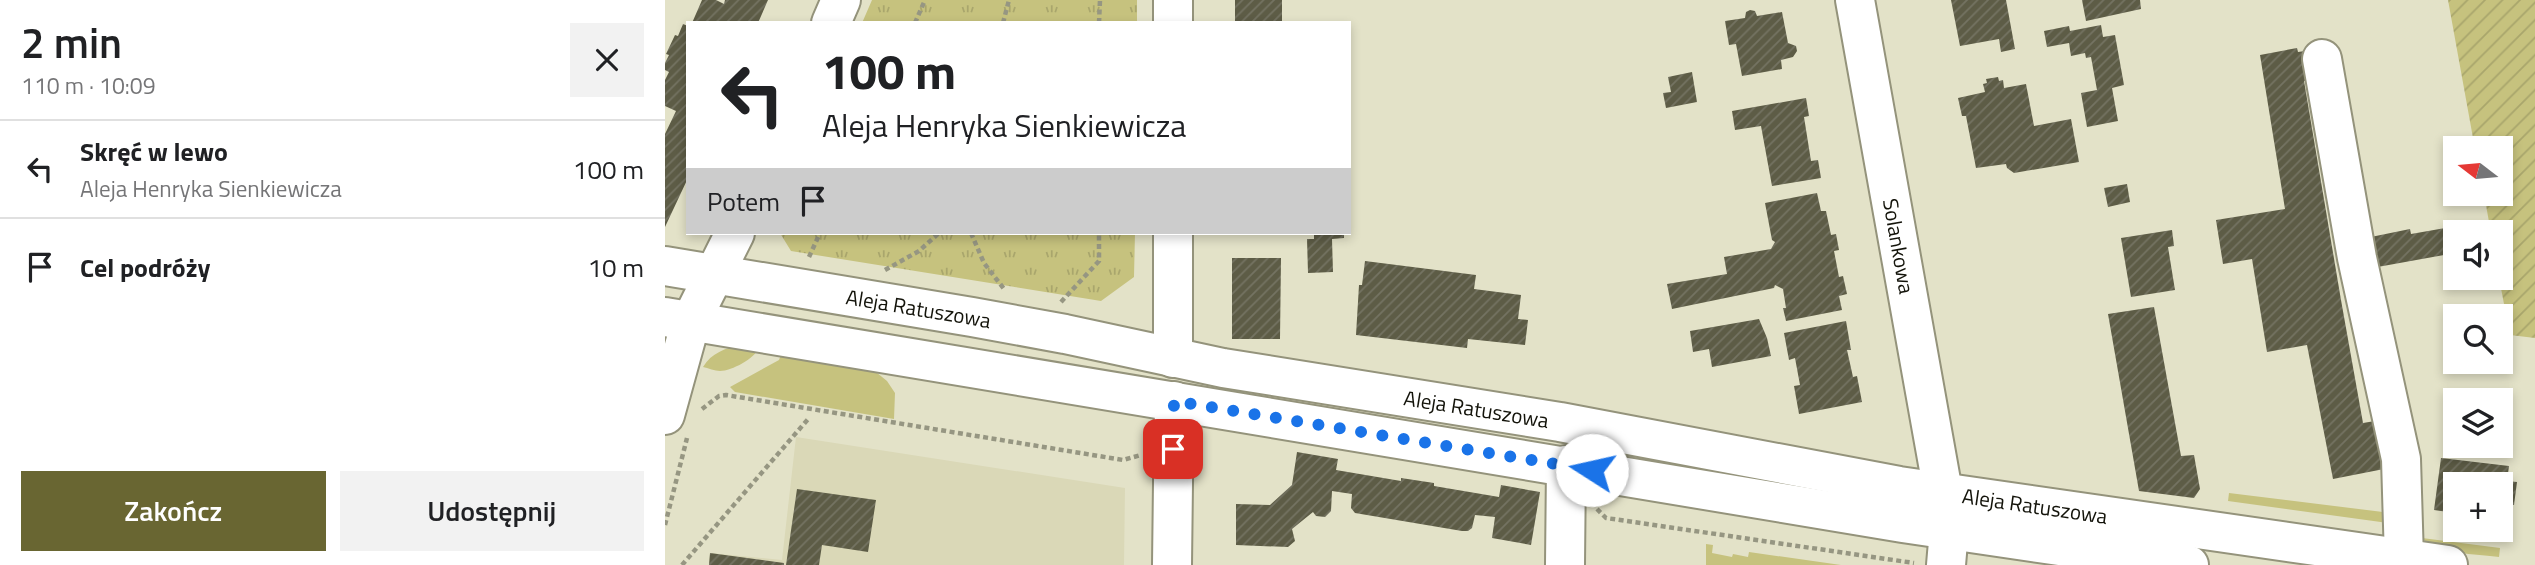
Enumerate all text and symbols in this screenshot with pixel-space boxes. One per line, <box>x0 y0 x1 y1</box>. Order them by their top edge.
text: 2 min <box>21 10 122 74</box>
button: close <box>570 23 644 97</box>
text: 100 m <box>822 33 956 108</box>
icon: left <box>707 49 798 140</box>
text: 110 m · 10:09 <box>21 68 156 103</box>
text: Aleja Henryka Sienkiewicza <box>822 101 1186 149</box>
text: Skręć w lewo <box>80 132 228 171</box>
north arrow <box>2443 136 2513 206</box>
map controls <box>2443 136 2513 542</box>
icon: left <box>21 150 59 188</box>
text: 100 m <box>573 150 644 189</box>
text: Aleja Henryka Sienkiewicza <box>80 171 342 206</box>
text: Potem <box>707 182 780 221</box>
icon: arrive <box>794 182 832 220</box>
street label: Solankowa <box>1875 196 1923 297</box>
button: sound <box>2443 220 2513 290</box>
icon: arrive <box>21 248 59 286</box>
text: Cel podróży <box>80 248 210 287</box>
text: 10 m <box>587 248 644 287</box>
street label: Aleja Ratuszowa <box>844 280 994 336</box>
button: search <box>2443 304 2513 374</box>
street label: Aleja Ratuszowa <box>1402 381 1552 436</box>
button: layers <box>2443 388 2513 458</box>
pin <box>1143 419 1203 479</box>
icon: arrive <box>1154 430 1192 468</box>
position arrow <box>1555 433 1629 507</box>
button: Zakończ <box>21 471 326 551</box>
button: Udostępnij <box>340 471 644 551</box>
button: + <box>2443 472 2513 542</box>
street label: Aleja Ratuszowa <box>1960 479 2110 532</box>

